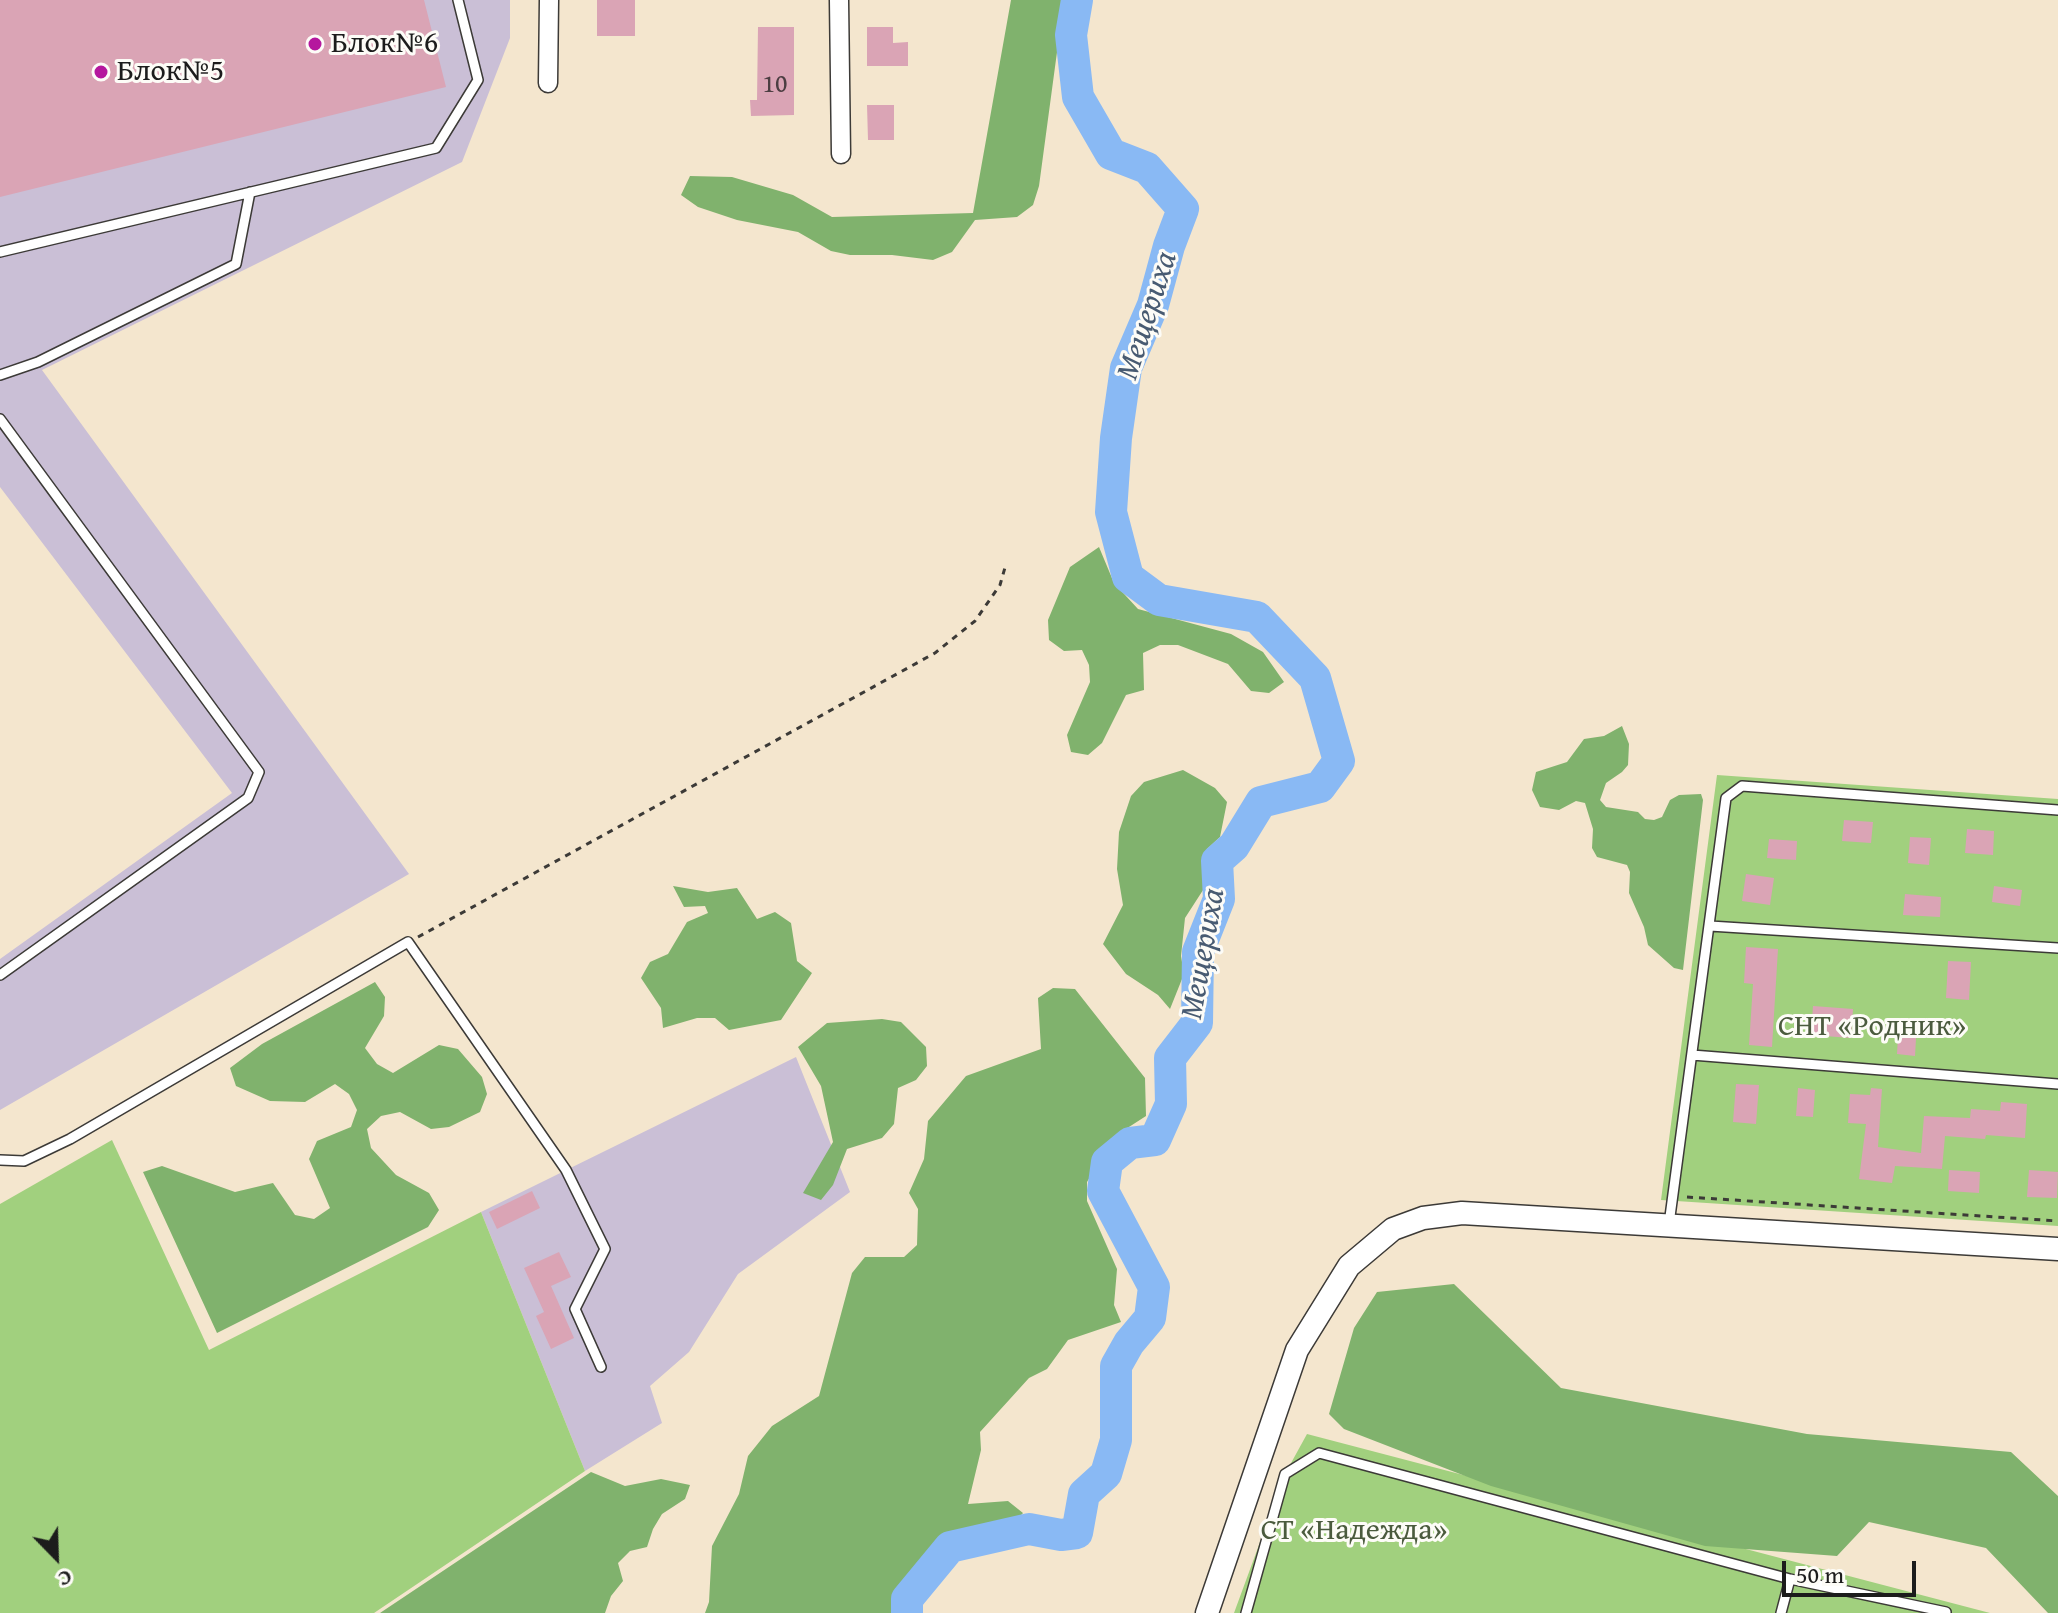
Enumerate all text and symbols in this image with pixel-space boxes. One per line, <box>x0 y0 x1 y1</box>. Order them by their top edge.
place label: Блок№6 <box>331 26 438 62</box>
marker: Блок№6 <box>306 35 324 53</box>
place label: Блок№5 <box>117 54 224 90</box>
marker: Блок№5 <box>92 63 110 81</box>
house number: 10 <box>762 69 788 101</box>
water label: Мещериха <box>1109 247 1187 385</box>
water label: Мещериха <box>1174 885 1234 1023</box>
park label: СНТ «Родник» <box>1778 1009 1966 1045</box>
park label: СТ «Надежда» <box>1261 1513 1447 1549</box>
north arrow <box>16 1517 96 1597</box>
scale bar <box>1786 1545 1920 1595</box>
text: 50 m <box>1796 1557 1844 1592</box>
text: С <box>53 1562 77 1596</box>

